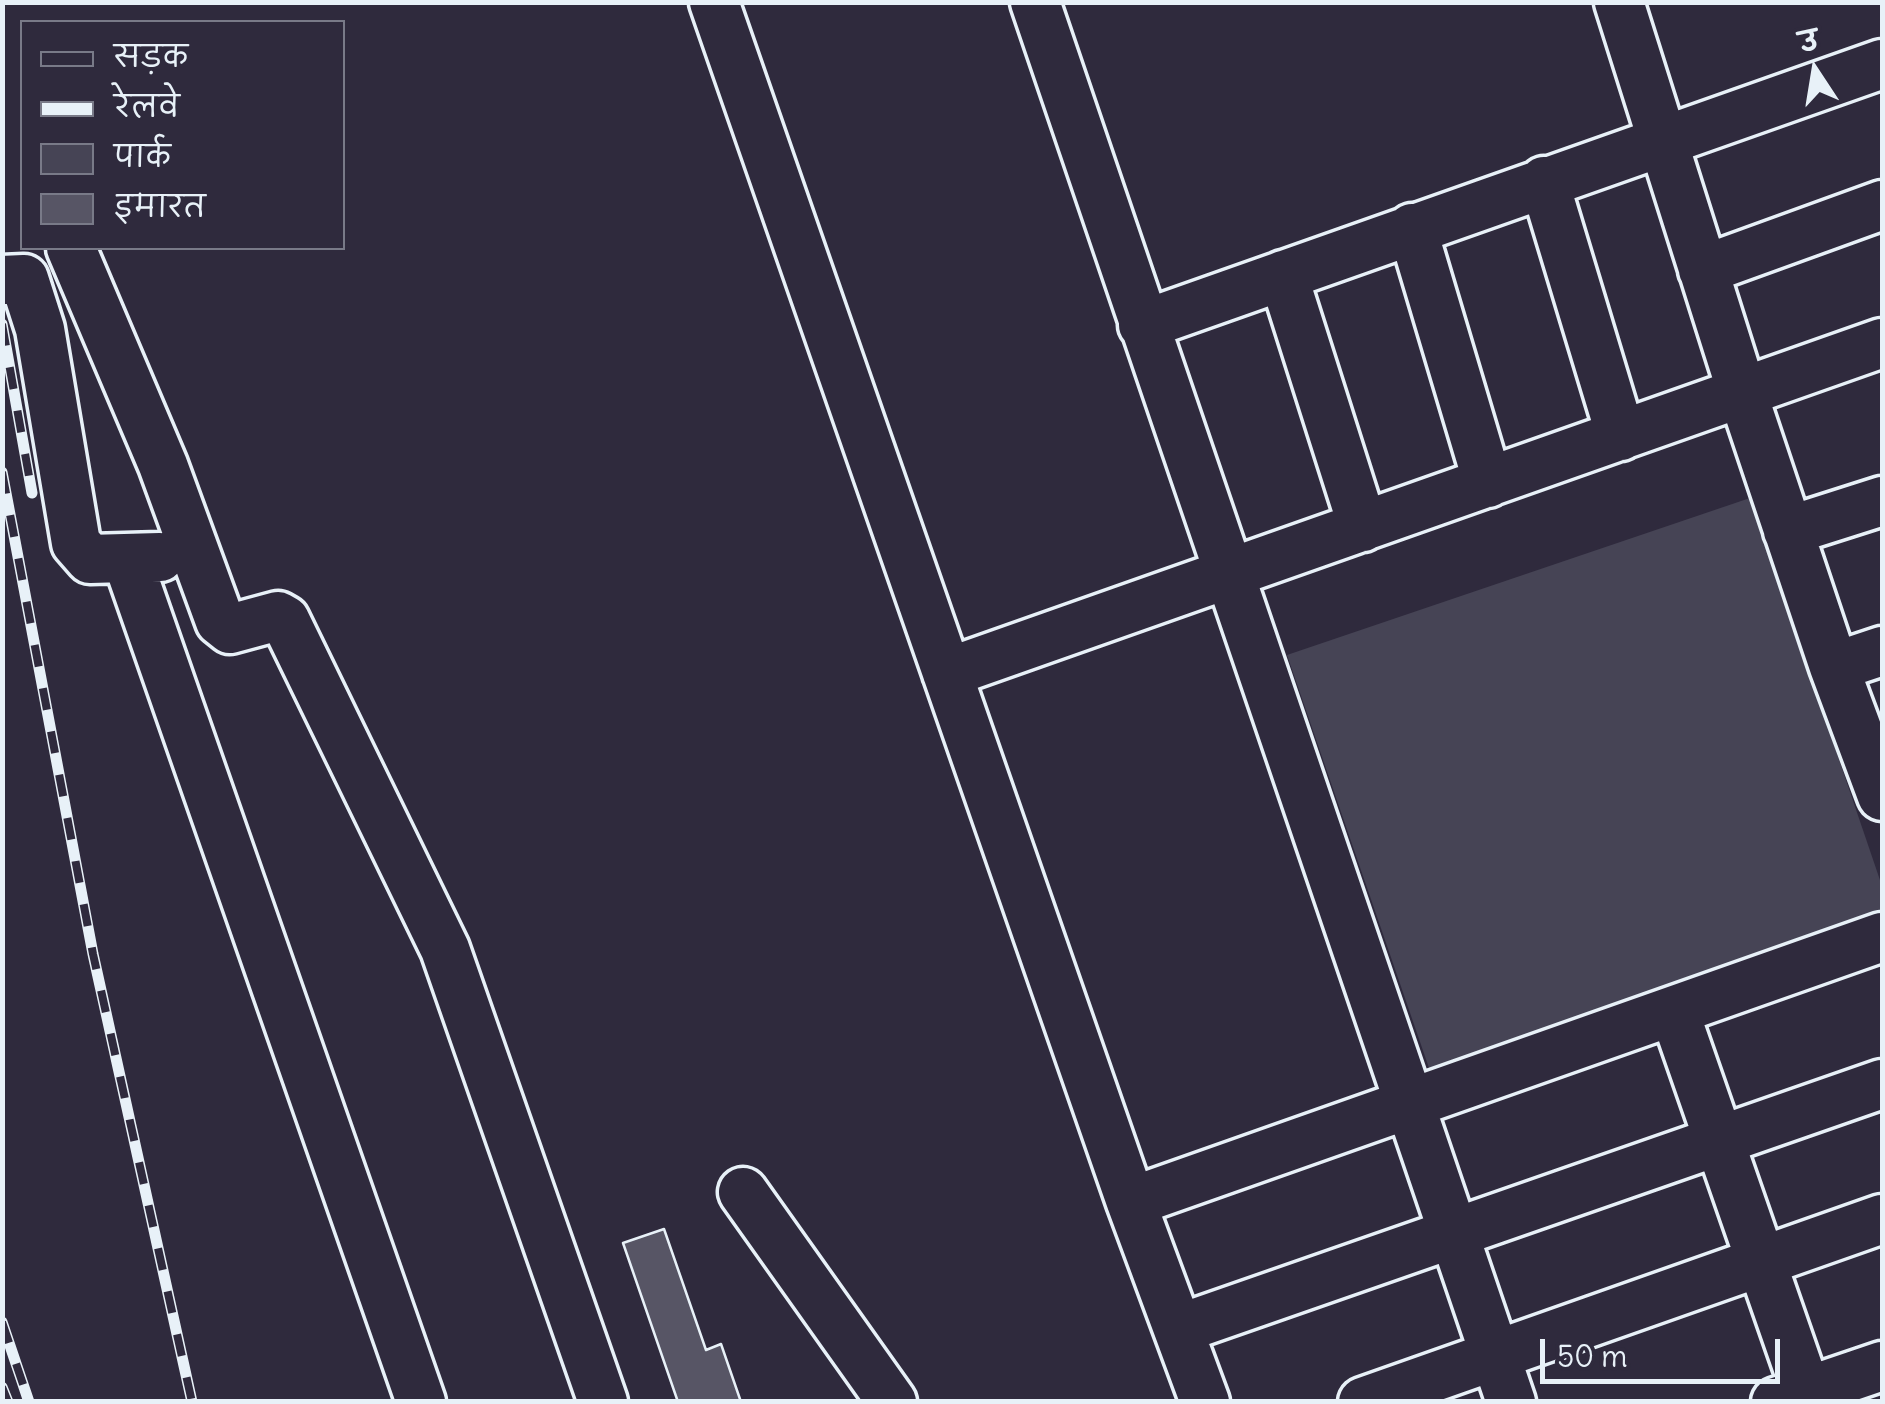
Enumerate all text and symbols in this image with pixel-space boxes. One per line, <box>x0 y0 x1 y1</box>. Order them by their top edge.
legend <box>20 20 345 250</box>
north arrow <box>1765 20 1865 120</box>
text: उ <box>1796 21 1822 60</box>
text: सड़क <box>114 37 188 75</box>
text: रेलवे <box>114 87 180 125</box>
text: पार्क <box>114 137 171 175</box>
text: इमारत <box>114 187 206 225</box>
scale bar <box>1545 1319 1785 1381</box>
text: 50 m <box>1557 1337 1627 1375</box>

